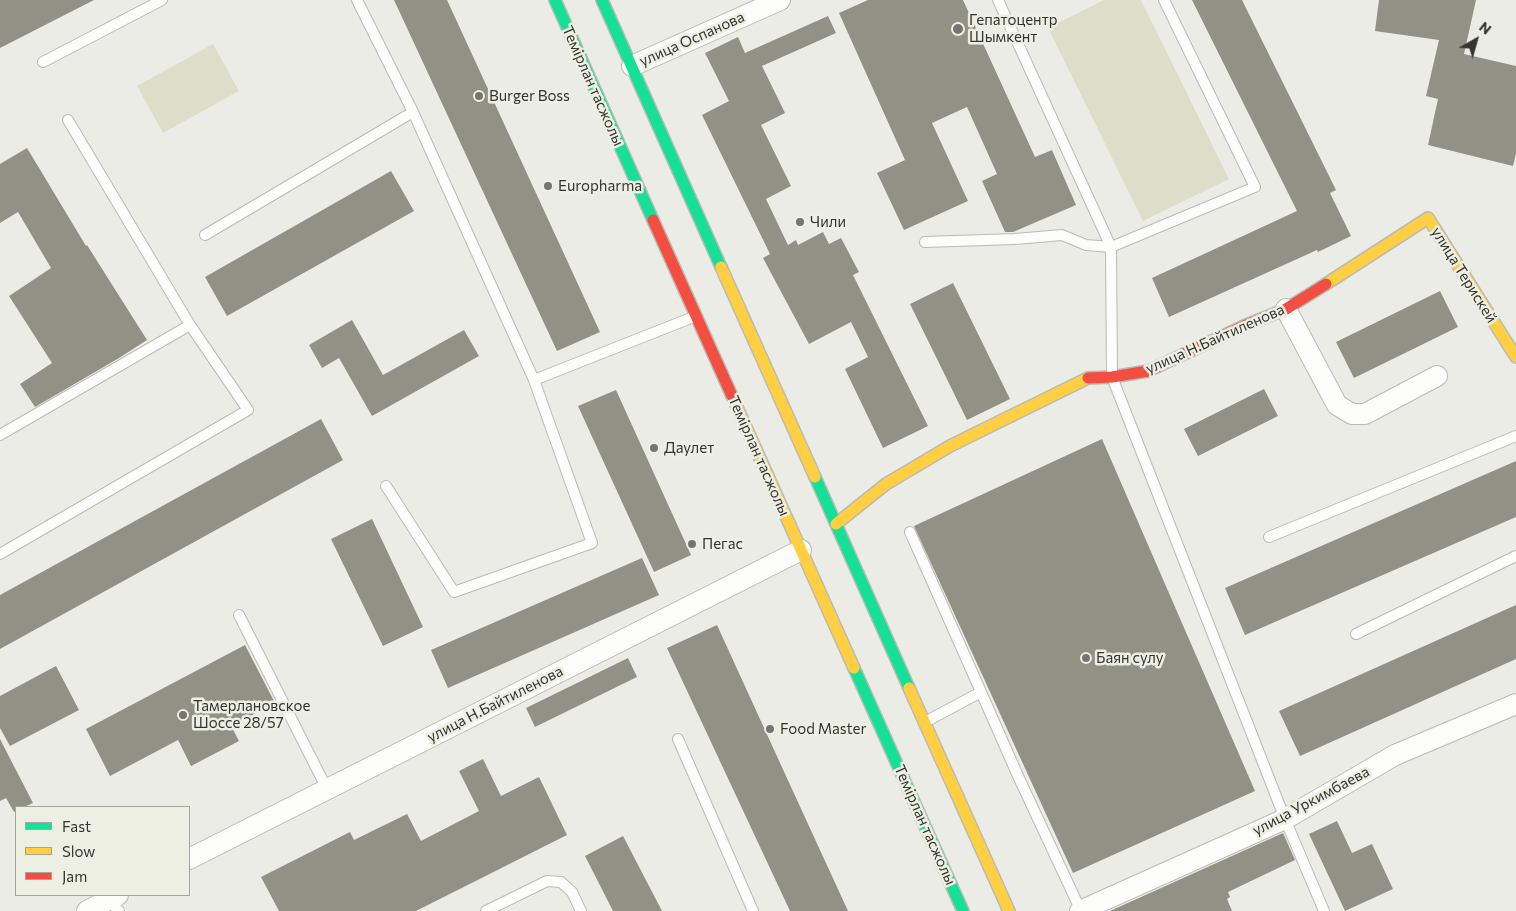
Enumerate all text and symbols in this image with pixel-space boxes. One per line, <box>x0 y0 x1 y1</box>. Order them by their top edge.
street label: улица Оспанова <box>637 8 747 70</box>
place label: Гепатоцентр Шымкент <box>969 11 1057 46</box>
north arrow <box>1451 15 1501 65</box>
text: N <box>1476 18 1495 38</box>
marker: Гепатоцентр Шымкент <box>951 22 965 36</box>
street label: Темірлан тасжолы <box>558 23 628 149</box>
place label: Burger Boss <box>489 87 570 105</box>
marker: Burger Boss <box>473 90 485 102</box>
place label: Europharma <box>558 177 642 195</box>
marker: Europharma <box>542 180 554 192</box>
place label: Чили <box>810 213 846 231</box>
marker: Чили <box>794 216 806 228</box>
street label: улица Терискей <box>1427 224 1501 326</box>
street label: улица Н.Байтиленова <box>1143 300 1287 378</box>
street label: Темірлан тасжолы <box>724 393 794 519</box>
place label: Даулет <box>664 439 714 457</box>
marker: Даулет <box>648 442 660 454</box>
place label: Пегас <box>702 535 743 553</box>
marker: Пегас <box>686 538 698 550</box>
place label: Баян сулу <box>1096 649 1164 667</box>
marker: Баян сулу <box>1080 652 1092 664</box>
street label: улица Н.Байтиленова <box>424 662 566 746</box>
place label: Тамерлановское Шоссе 28/57 <box>193 697 310 732</box>
marker: Тамерлановское Шоссе 28/57 <box>177 709 189 721</box>
place label: Food Master <box>780 720 867 738</box>
marker: Food Master <box>764 723 776 735</box>
street label: Темірлан тасжолы <box>890 762 960 888</box>
street label: улица Уркимбаева <box>1250 763 1372 839</box>
legend <box>15 806 190 896</box>
text: Fast <box>62 817 91 835</box>
text: Slow <box>62 842 95 860</box>
text: Jam <box>62 867 87 885</box>

